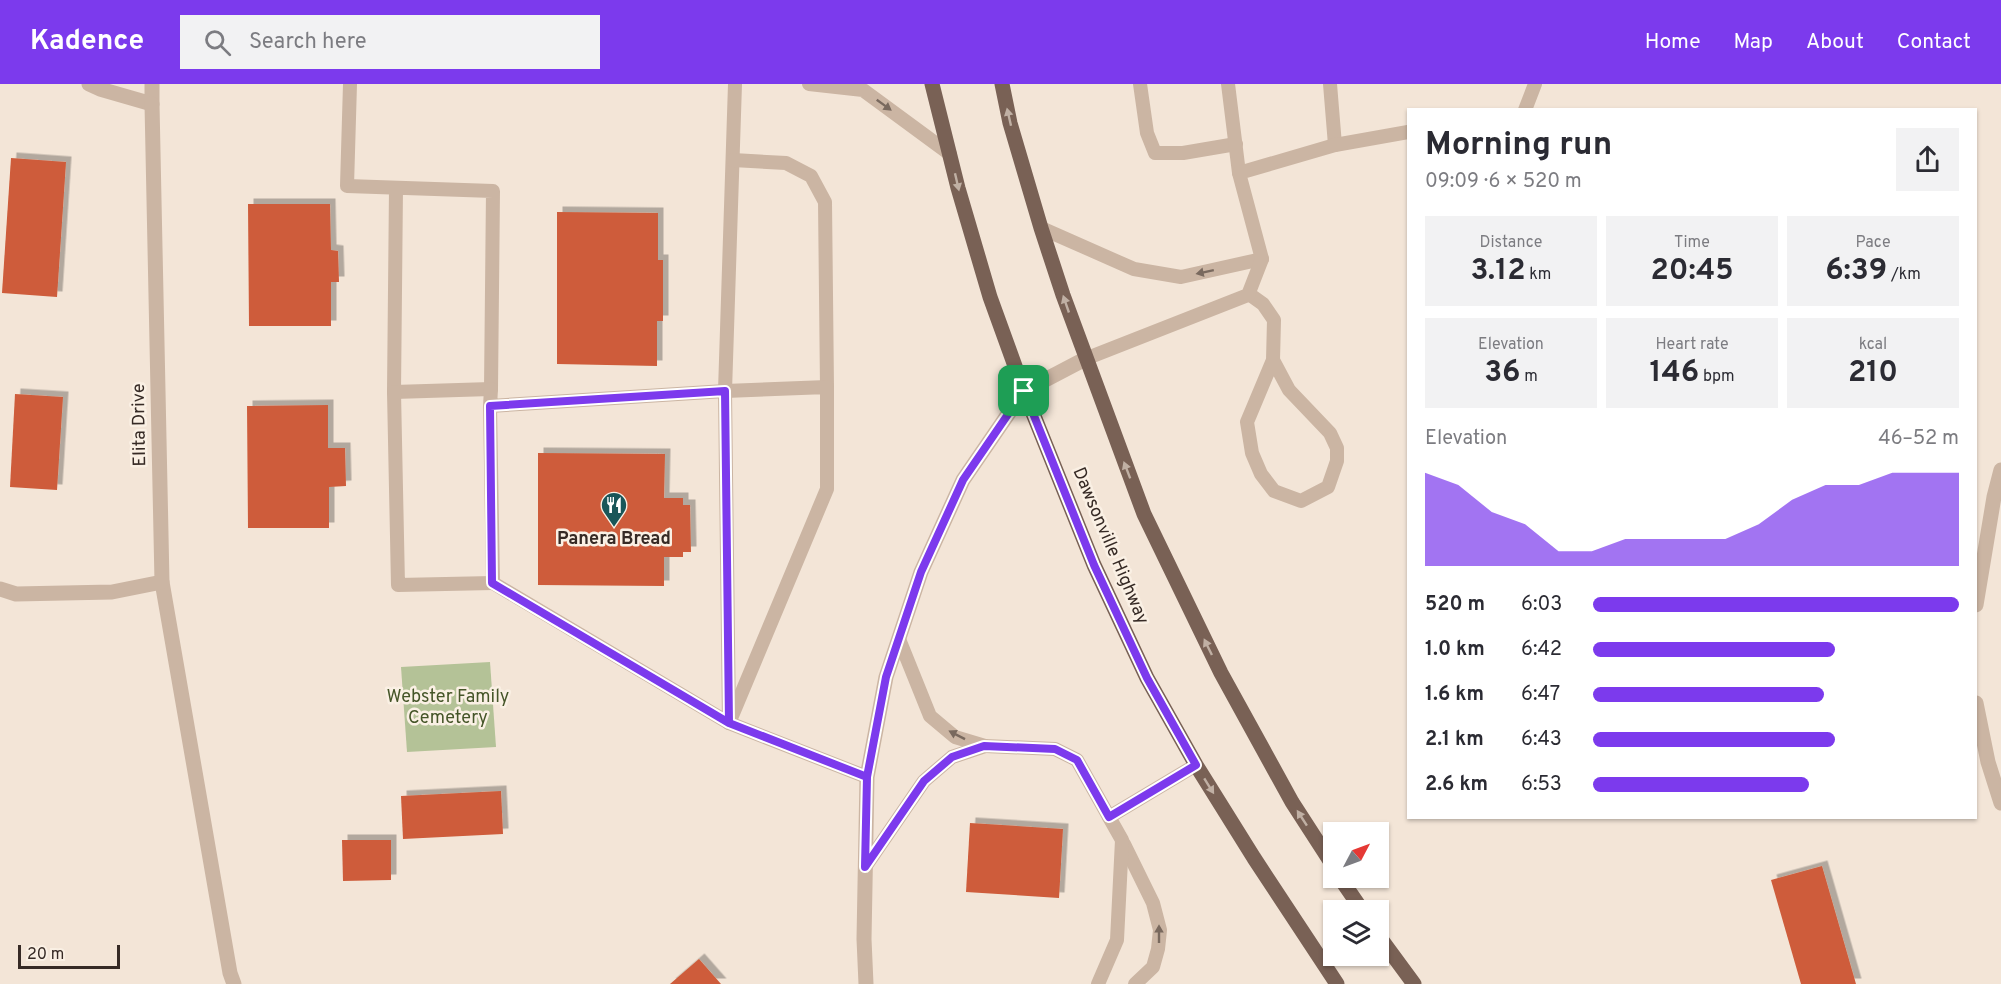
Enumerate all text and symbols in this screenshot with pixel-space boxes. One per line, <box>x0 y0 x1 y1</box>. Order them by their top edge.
search box <box>180 15 600 69</box>
text: Kadence <box>30 24 144 60</box>
icon: search <box>201 26 234 59</box>
text: Search here <box>249 29 367 56</box>
text: Home <box>1645 29 1701 56</box>
text: Map <box>1734 29 1773 56</box>
text: About <box>1806 29 1864 56</box>
text: Contact <box>1897 29 1971 56</box>
one-way arrow <box>875 99 891 111</box>
one-way arrow <box>1004 108 1014 126</box>
text: Morning run <box>1425 125 1612 167</box>
button: share <box>1896 128 1959 191</box>
text: 09:09 · 6 × 520 m <box>1425 169 1582 195</box>
one-way arrow <box>952 172 962 191</box>
text: Distance <box>1480 233 1542 253</box>
text: Time <box>1674 233 1710 253</box>
text: Pace <box>1855 233 1891 253</box>
text: 3.12 <box>1471 253 1526 290</box>
text: 20:45 <box>1651 253 1733 290</box>
text: 6:39 <box>1825 253 1887 290</box>
text: km <box>1526 265 1551 285</box>
text: /km <box>1887 265 1921 285</box>
one-way arrow <box>1196 267 1214 277</box>
one-way arrow <box>1060 294 1070 312</box>
text: Elevation <box>1478 335 1544 355</box>
text: Heart rate <box>1655 335 1729 355</box>
text: kcal <box>1859 335 1887 355</box>
text: 36 <box>1484 355 1521 392</box>
text: 146 <box>1650 355 1699 392</box>
text: 210 <box>1848 355 1898 392</box>
pin <box>998 365 1049 416</box>
text: m <box>1521 367 1538 387</box>
text: bpm <box>1699 367 1734 387</box>
icon: arrive <box>1007 374 1040 407</box>
street label: Elita Drive <box>128 383 152 467</box>
text: Elevation <box>1425 426 1507 452</box>
text: 46–52 m <box>1878 426 1959 452</box>
one-way arrow <box>1122 460 1132 478</box>
street label: Dawsonville Highway <box>1067 464 1153 628</box>
restaurant icon: Panera Bread <box>599 490 629 528</box>
place label: Panera Bread <box>557 528 671 551</box>
text: 520 m <box>1425 592 1485 618</box>
text: 6:03 <box>1521 592 1562 618</box>
text: 1.0 km <box>1425 637 1485 663</box>
text: 6:42 <box>1521 637 1562 663</box>
one-way arrow <box>1203 638 1213 655</box>
text: 1.6 km <box>1425 682 1484 708</box>
text: 6:47 <box>1521 682 1560 708</box>
park label: Webster Family Cemetery <box>387 686 509 730</box>
text: 2.1 km <box>1425 727 1484 753</box>
text: 6:43 <box>1521 727 1562 753</box>
one-way arrow <box>948 731 966 741</box>
text: 2.6 km <box>1425 772 1488 798</box>
text: 6:53 <box>1521 772 1562 798</box>
one-way arrow <box>1203 777 1215 793</box>
one-way arrow <box>1296 810 1307 826</box>
north arrow <box>1323 822 1389 888</box>
map controls <box>1323 822 1389 966</box>
button: layers <box>1323 900 1389 966</box>
one-way arrow <box>1154 925 1164 944</box>
scale bar <box>18 942 120 970</box>
text: 20 m <box>27 945 64 965</box>

